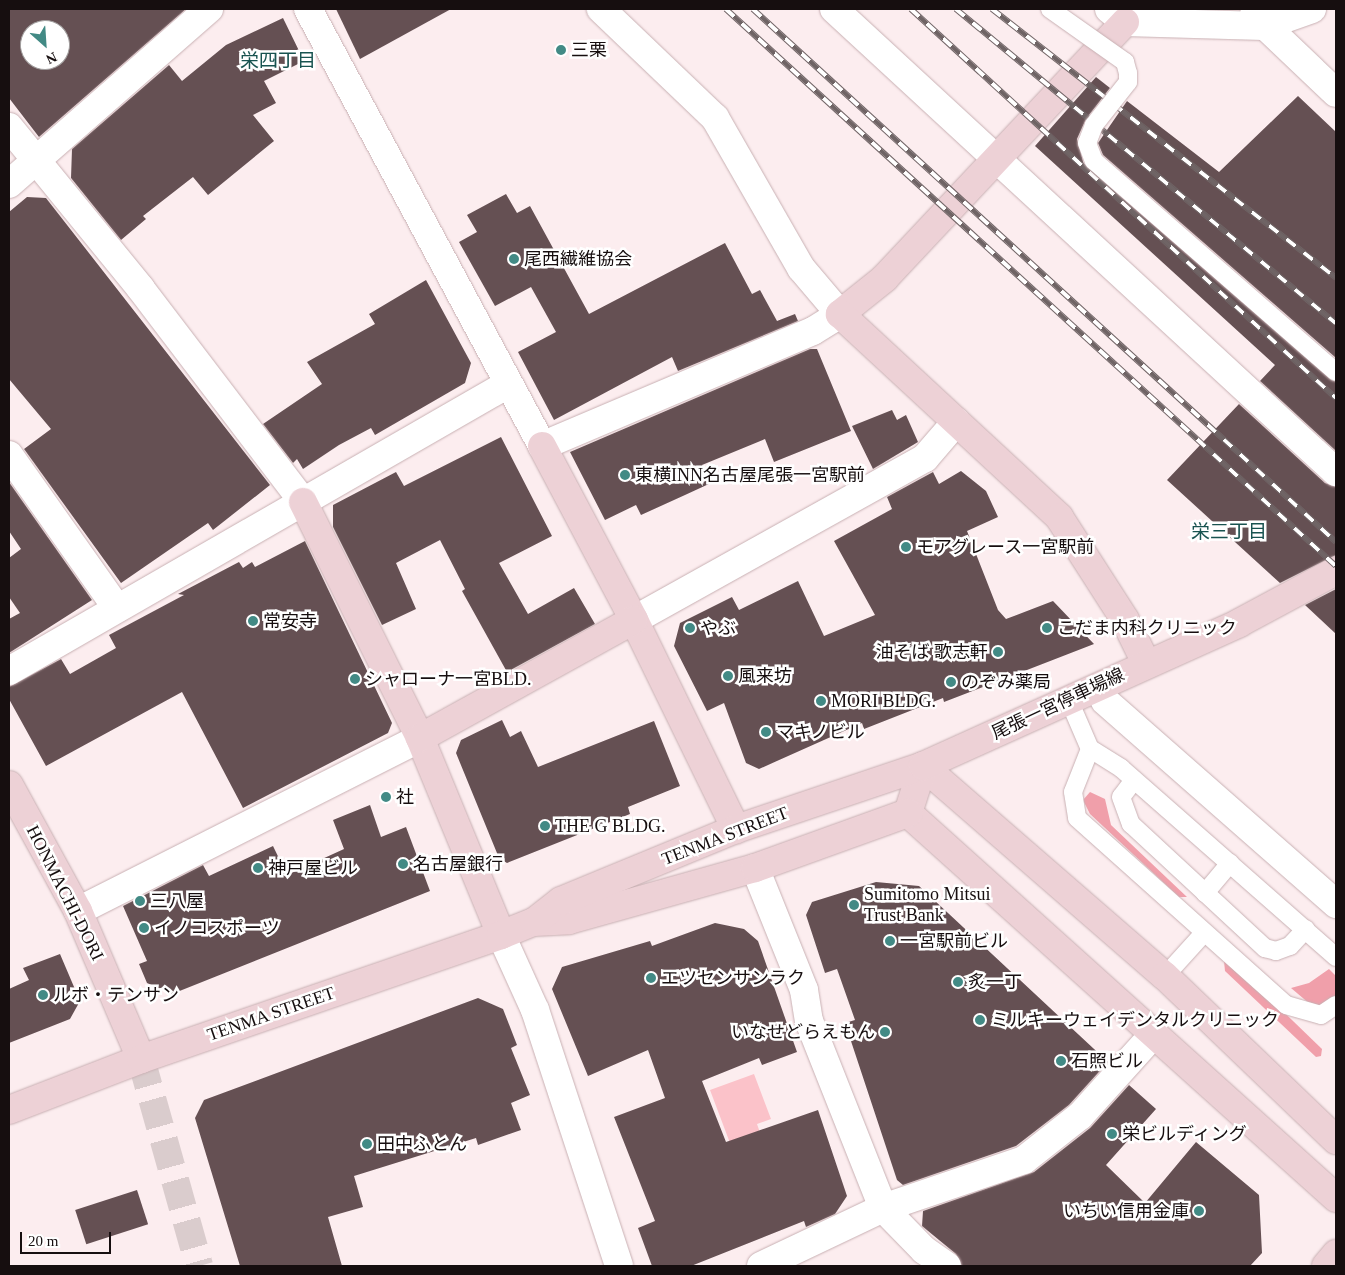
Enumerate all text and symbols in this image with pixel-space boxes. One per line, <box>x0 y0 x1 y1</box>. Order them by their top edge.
north arrow <box>20 20 70 70</box>
place label: 三栗 <box>571 39 607 61</box>
marker: 三栗 <box>555 44 567 56</box>
text: N <box>44 49 59 67</box>
district label: 栄四丁目 <box>240 50 316 72</box>
place label: 尾西繊維協会 <box>524 248 632 270</box>
marker: 尾西繊維協会 <box>508 253 520 265</box>
place label: 東横INN名古屋尾張一宮駅前 <box>635 464 865 486</box>
marker: 東横INN名古屋尾張一宮駅前 <box>619 469 631 481</box>
district label: 栄三丁目 <box>1191 521 1267 543</box>
place label: モアグレース一宮駅前 <box>916 536 1096 558</box>
marker: モアグレース一宮駅前 <box>900 541 912 553</box>
place label: 常安寺 <box>263 610 317 632</box>
marker: 常安寺 <box>247 615 259 627</box>
place label: やぶ <box>700 617 736 639</box>
place label: こだま内科クリニック <box>1057 617 1237 639</box>
marker: やぶ <box>684 622 696 634</box>
marker: こだま内科クリニック <box>1041 622 1053 634</box>
place label: 油そば 歌志軒 <box>876 641 988 663</box>
marker: 油そば 歌志軒 <box>992 646 1004 658</box>
street label: 尾張一宮停車場線 <box>988 664 1128 744</box>
place label: 風来坊 <box>738 665 792 687</box>
place label: シャローナ一宮BLD. <box>365 668 531 690</box>
marker: 風来坊 <box>722 670 734 682</box>
place label: のぞみ薬局 <box>961 671 1051 693</box>
marker: シャローナ一宮BLD. <box>349 673 361 685</box>
marker: のぞみ薬局 <box>945 676 957 688</box>
place label: MORI BLDG. <box>831 690 936 712</box>
marker: MORI BLDG. <box>815 695 827 707</box>
place label: マキノビル <box>776 721 866 743</box>
marker: マキノビル <box>760 726 772 738</box>
place label: 社 <box>396 786 414 808</box>
marker: 社 <box>380 791 392 803</box>
street label: TENMA STREET <box>658 802 792 870</box>
place label: THE G BLDG. <box>555 815 665 837</box>
marker: THE G BLDG. <box>539 820 551 832</box>
street label: HONMACHI-DORI <box>22 822 108 964</box>
place label: 名古屋銀行 <box>413 853 503 875</box>
place label: 神戸屋ビル <box>268 857 358 879</box>
marker: 名古屋銀行 <box>397 858 409 870</box>
marker: 神戸屋ビル <box>252 862 264 874</box>
place label: Sumitomo Mitsui Trust Bank <box>864 884 991 926</box>
place label: 三八屋 <box>150 890 204 912</box>
marker: 三八屋 <box>134 895 146 907</box>
marker: Sumitomo Mitsui Trust Bank <box>848 899 860 911</box>
place label: イノコスポーツ <box>154 917 280 939</box>
marker: イノコスポーツ <box>138 922 150 934</box>
place label: 一宮駅前ビル <box>900 930 1008 952</box>
marker: 一宮駅前ビル <box>884 935 896 947</box>
place label: エツセンサンラク <box>661 967 805 989</box>
place label: 炙一丁 <box>968 971 1022 993</box>
marker: エツセンサンラク <box>645 972 657 984</box>
marker: 炙一丁 <box>952 976 964 988</box>
street label: TENMA STREET <box>204 982 338 1046</box>
place label: ルボ・テンサン <box>53 984 179 1006</box>
marker: ルボ・テンサン <box>37 989 49 1001</box>
place label: ミルキーウェイデンタルクリニック <box>991 1009 1279 1031</box>
marker: ミルキーウェイデンタルクリニック <box>973 1013 987 1027</box>
place label: いなせどらえもん <box>731 1021 875 1043</box>
marker: いなせどらえもん <box>879 1026 891 1038</box>
place label: 石照ビル <box>1071 1050 1143 1072</box>
marker: 石照ビル <box>1055 1055 1067 1067</box>
place label: 栄ビルディング <box>1122 1123 1248 1145</box>
marker: 栄ビルディング <box>1106 1128 1118 1140</box>
place label: 田中ふとん <box>377 1133 467 1155</box>
marker: 田中ふとん <box>361 1138 373 1150</box>
place label: いちい信用金庫 <box>1063 1200 1189 1222</box>
marker: いちい信用金庫 <box>1193 1205 1205 1217</box>
scale bar <box>22 1222 114 1254</box>
text: 20 m <box>28 1233 58 1249</box>

